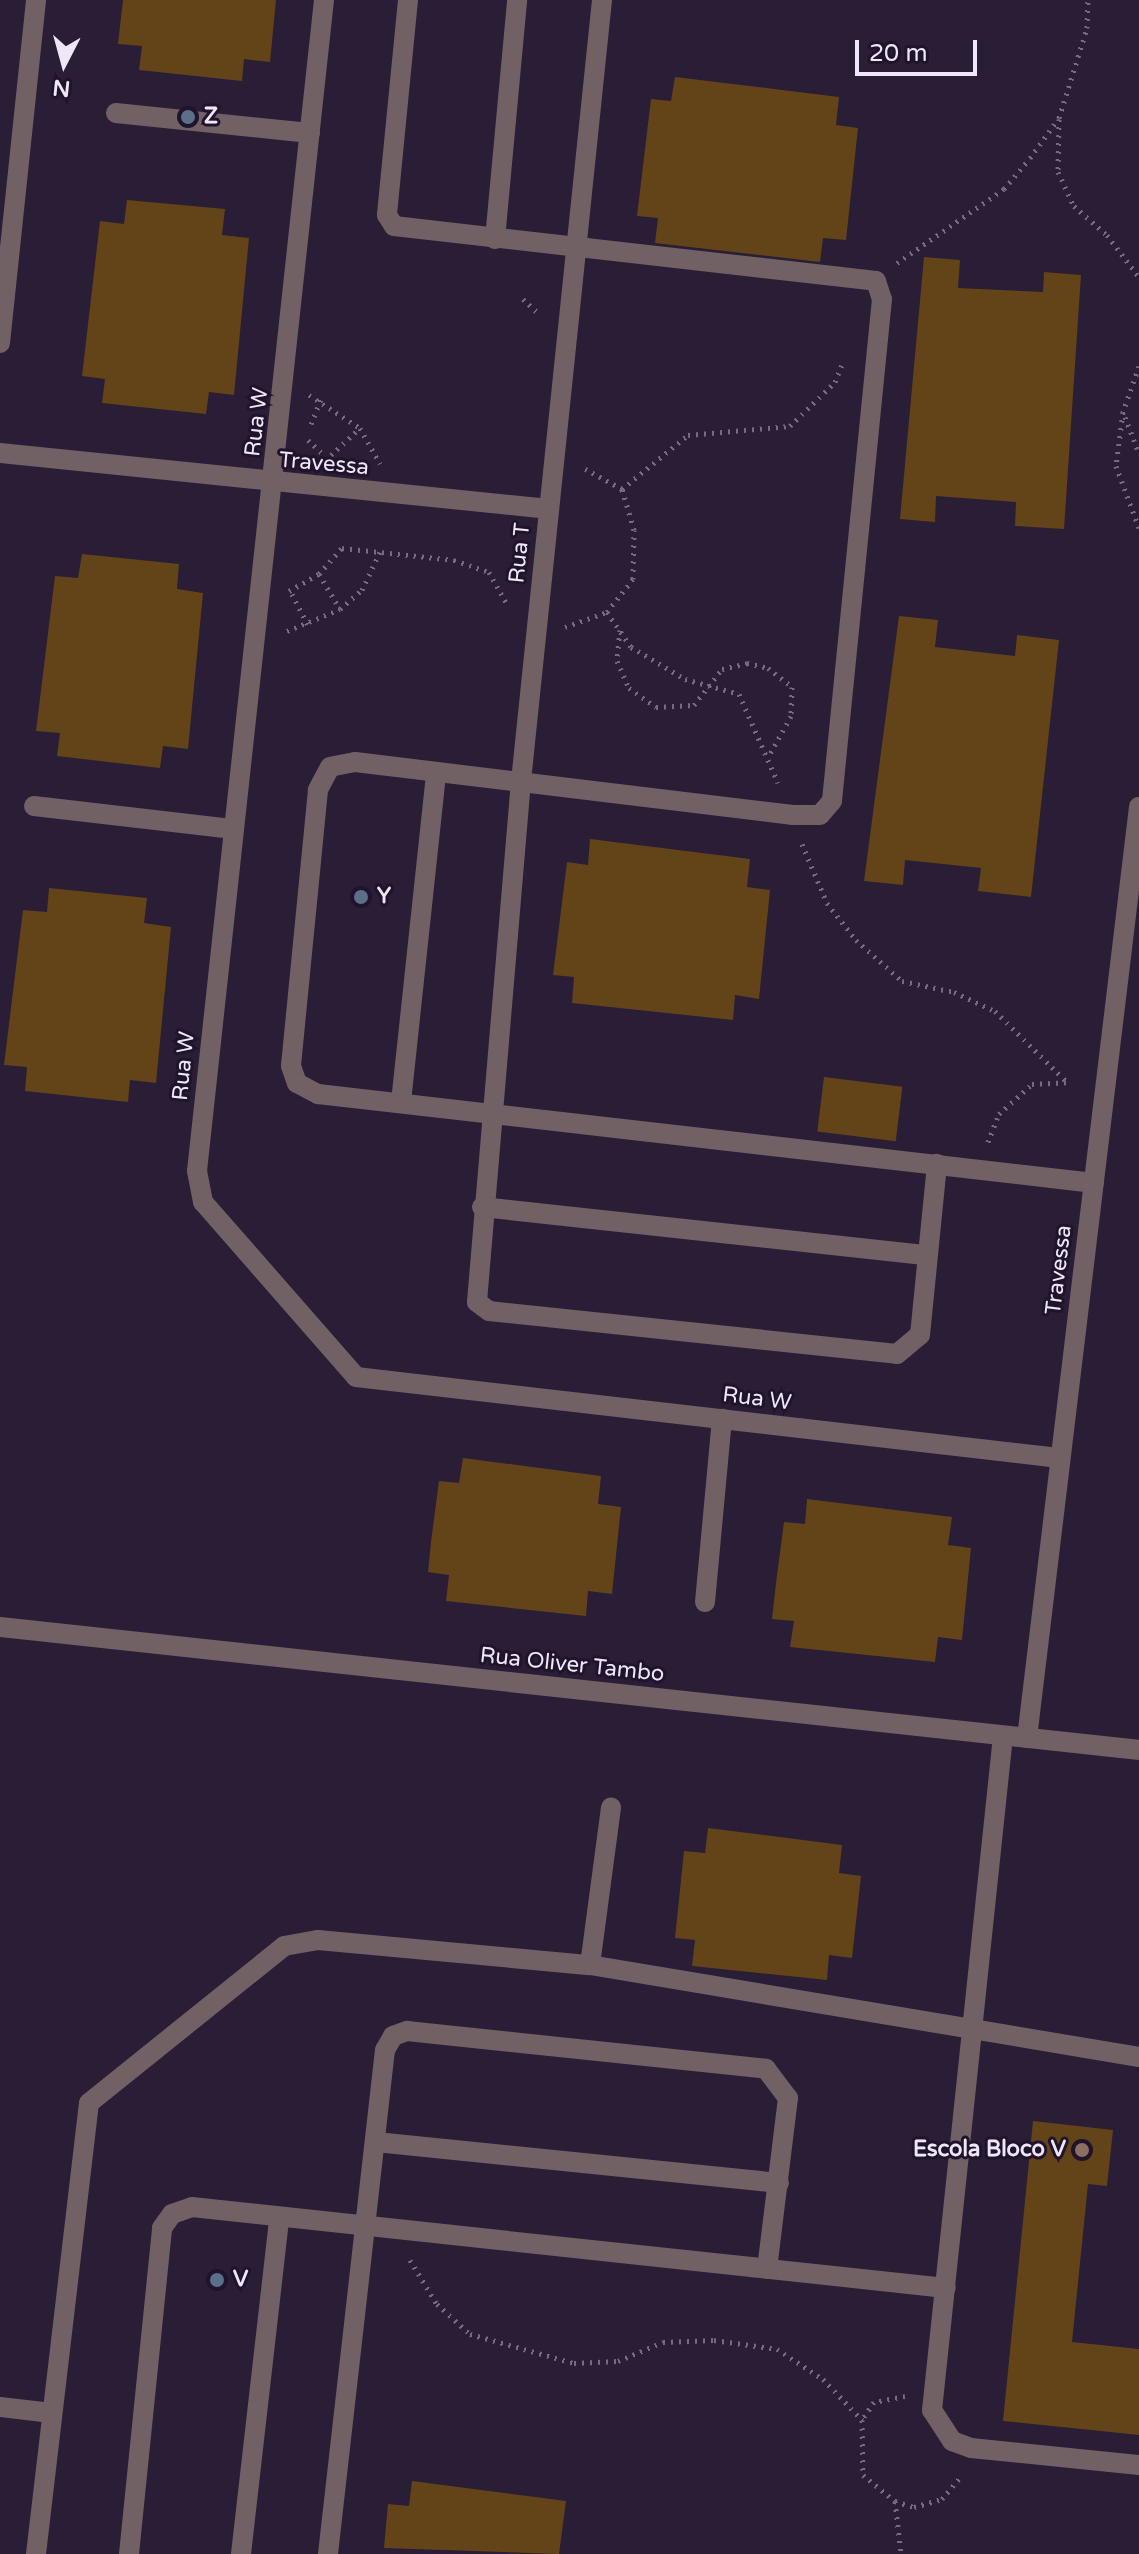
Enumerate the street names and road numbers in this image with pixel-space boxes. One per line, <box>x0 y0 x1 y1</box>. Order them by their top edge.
street label: Rua W <box>240 386 274 458</box>
street label: Travessa <box>278 447 370 481</box>
street label: Rua T <box>504 522 536 584</box>
street label: Rua W <box>167 1030 201 1102</box>
street label: Travessa <box>1040 1224 1078 1316</box>
street label: Rua W <box>721 1382 793 1416</box>
street label: Rua Oliver Tambo <box>478 1642 666 1688</box>

